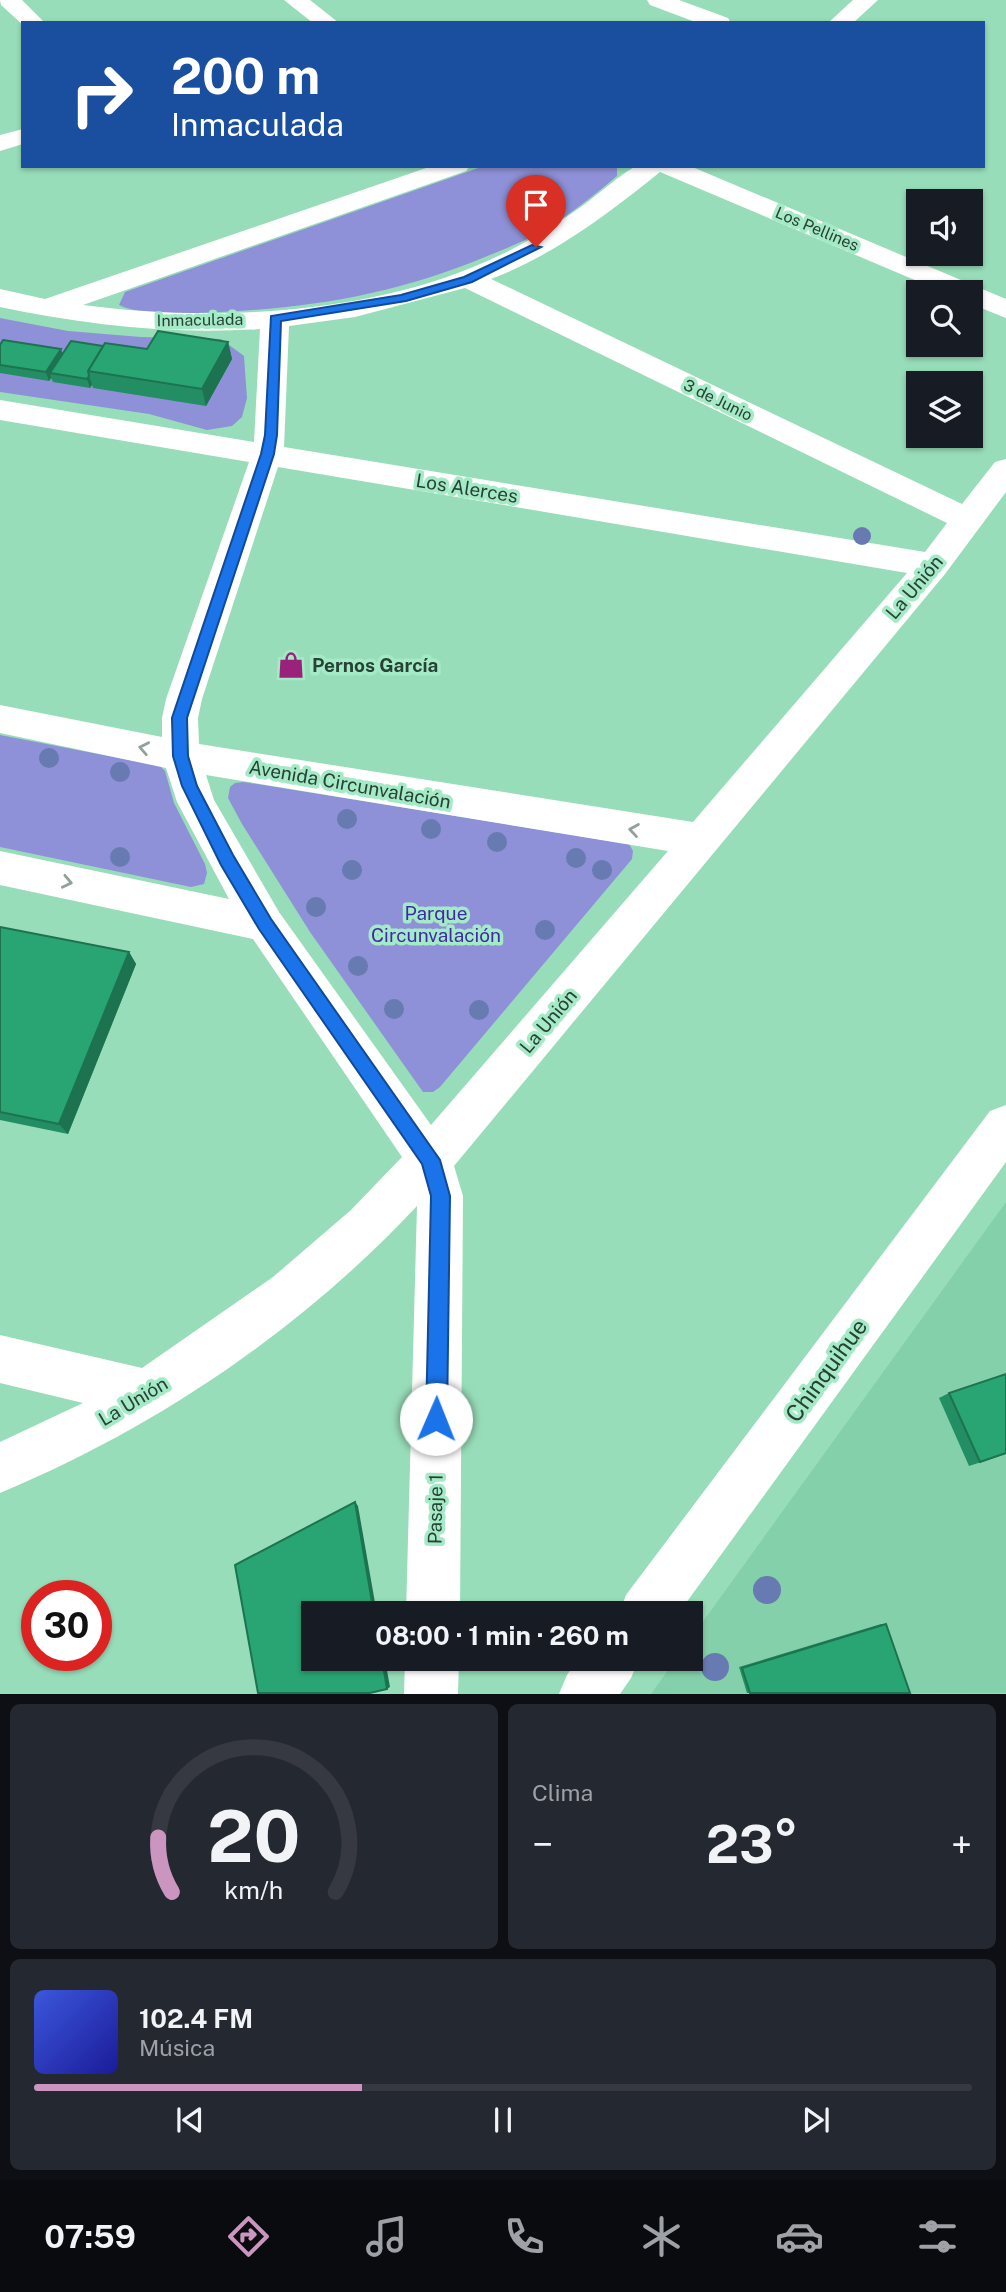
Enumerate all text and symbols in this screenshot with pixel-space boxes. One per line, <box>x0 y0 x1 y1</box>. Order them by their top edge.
text: 200 m <box>171 47 320 105</box>
icon: right <box>56 49 147 140</box>
text: Inmaculada <box>171 106 344 143</box>
pin <box>506 175 566 247</box>
icon: arrive <box>517 186 555 224</box>
map controls <box>906 189 983 448</box>
button: sound <box>906 189 983 266</box>
street label: Los Pellines <box>772 203 862 255</box>
button: search <box>906 280 983 357</box>
street label: Inmaculada <box>157 310 243 330</box>
button: layers <box>906 371 983 448</box>
street label: 3 de Junio <box>681 375 755 425</box>
street label: Los Alerces <box>414 469 520 507</box>
street label: La Unión <box>881 551 947 623</box>
shop icon: Pernos García <box>276 650 306 680</box>
place label: Pernos García <box>312 654 438 676</box>
one-way arrow <box>138 742 150 757</box>
street label: Avenida Circunvalación <box>247 755 453 813</box>
one-way arrow <box>628 823 640 838</box>
one-way arrow <box>61 873 73 888</box>
park label: Parque Circunvalación <box>371 902 501 946</box>
street label: La Unión <box>515 985 581 1057</box>
street label: Chinquihue <box>780 1313 872 1427</box>
street label: La Unión <box>95 1372 171 1430</box>
position arrow <box>399 1382 473 1456</box>
street label: Pasaje 1 <box>423 1474 447 1544</box>
speed limit sign: 30 <box>21 1580 112 1671</box>
text: 08:00 · 1 min · 260 m <box>375 1620 629 1651</box>
text: Clima <box>532 1779 593 1806</box>
text: 20 <box>207 1794 301 1879</box>
text: 23° <box>706 1814 798 1875</box>
text: − <box>532 1822 553 1867</box>
text: + <box>951 1822 972 1867</box>
text: km/h <box>225 1875 283 1905</box>
text: 102.4 FM <box>139 2003 253 2034</box>
text: Música <box>139 2034 215 2061</box>
icon: previous <box>171 2101 209 2139</box>
icon: pause <box>484 2101 522 2139</box>
icon: next <box>797 2101 835 2139</box>
icon: directions <box>224 2212 273 2261</box>
icon: music <box>362 2212 411 2261</box>
icon: phone <box>500 2212 549 2261</box>
icon: climate <box>637 2212 686 2261</box>
icon: car <box>775 2212 824 2261</box>
icon: filters <box>913 2212 962 2261</box>
text: 07:59 <box>44 2218 136 2255</box>

